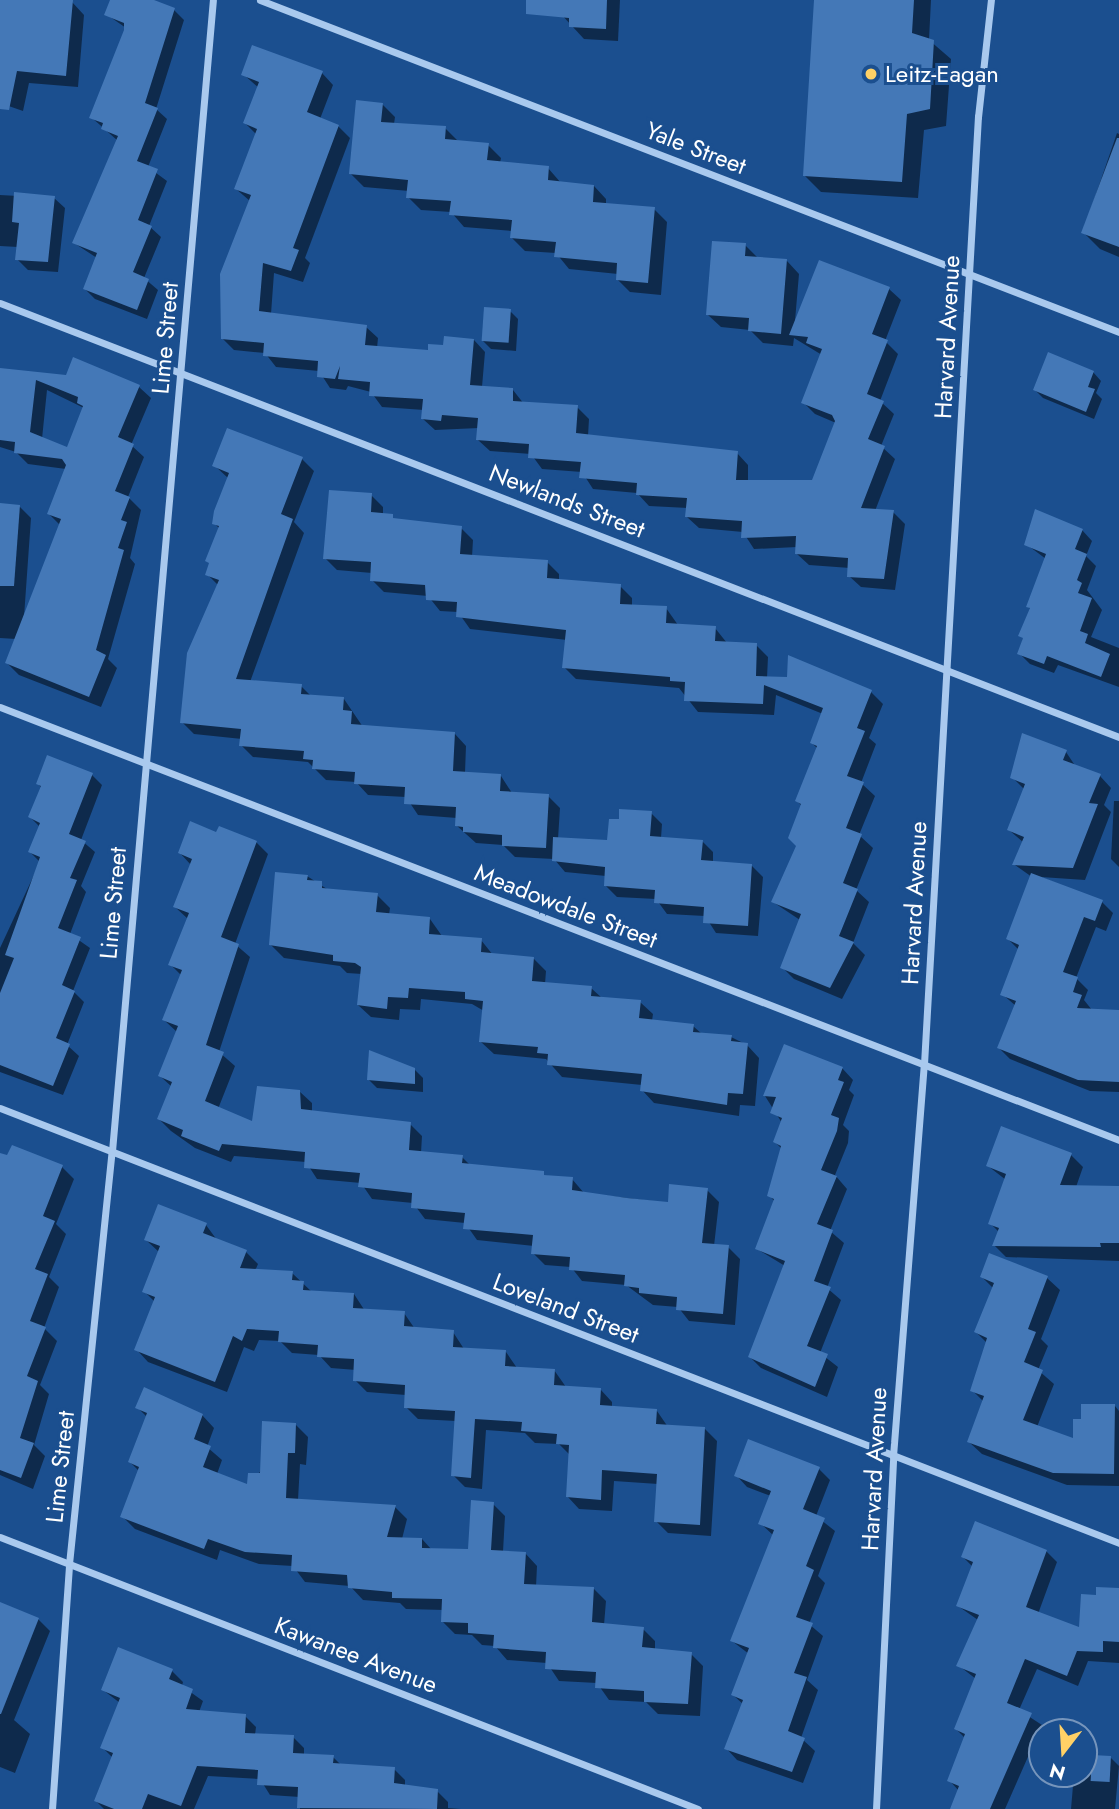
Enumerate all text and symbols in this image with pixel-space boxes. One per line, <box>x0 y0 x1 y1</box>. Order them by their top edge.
place label: Leitz-Eagan <box>885 60 999 88</box>
marker: Leitz-Eagan <box>863 66 879 82</box>
street label: Yale Street <box>642 116 750 180</box>
street label: Harvard Avenue <box>928 255 966 419</box>
street label: Lime Street <box>146 281 184 395</box>
street label: Newlands Street <box>485 458 649 544</box>
street label: Harvard Avenue <box>895 821 933 985</box>
street label: Lime Street <box>94 846 132 960</box>
street label: Meadowdale Street <box>470 858 662 954</box>
street label: Loveland Street <box>489 1267 643 1349</box>
street label: Harvard Avenue <box>855 1387 893 1551</box>
street label: Lime Street <box>40 1410 80 1524</box>
street label: Kawanee Avenue <box>270 1611 442 1699</box>
north arrow <box>1028 1718 1098 1788</box>
text: N <box>1046 1757 1068 1787</box>

